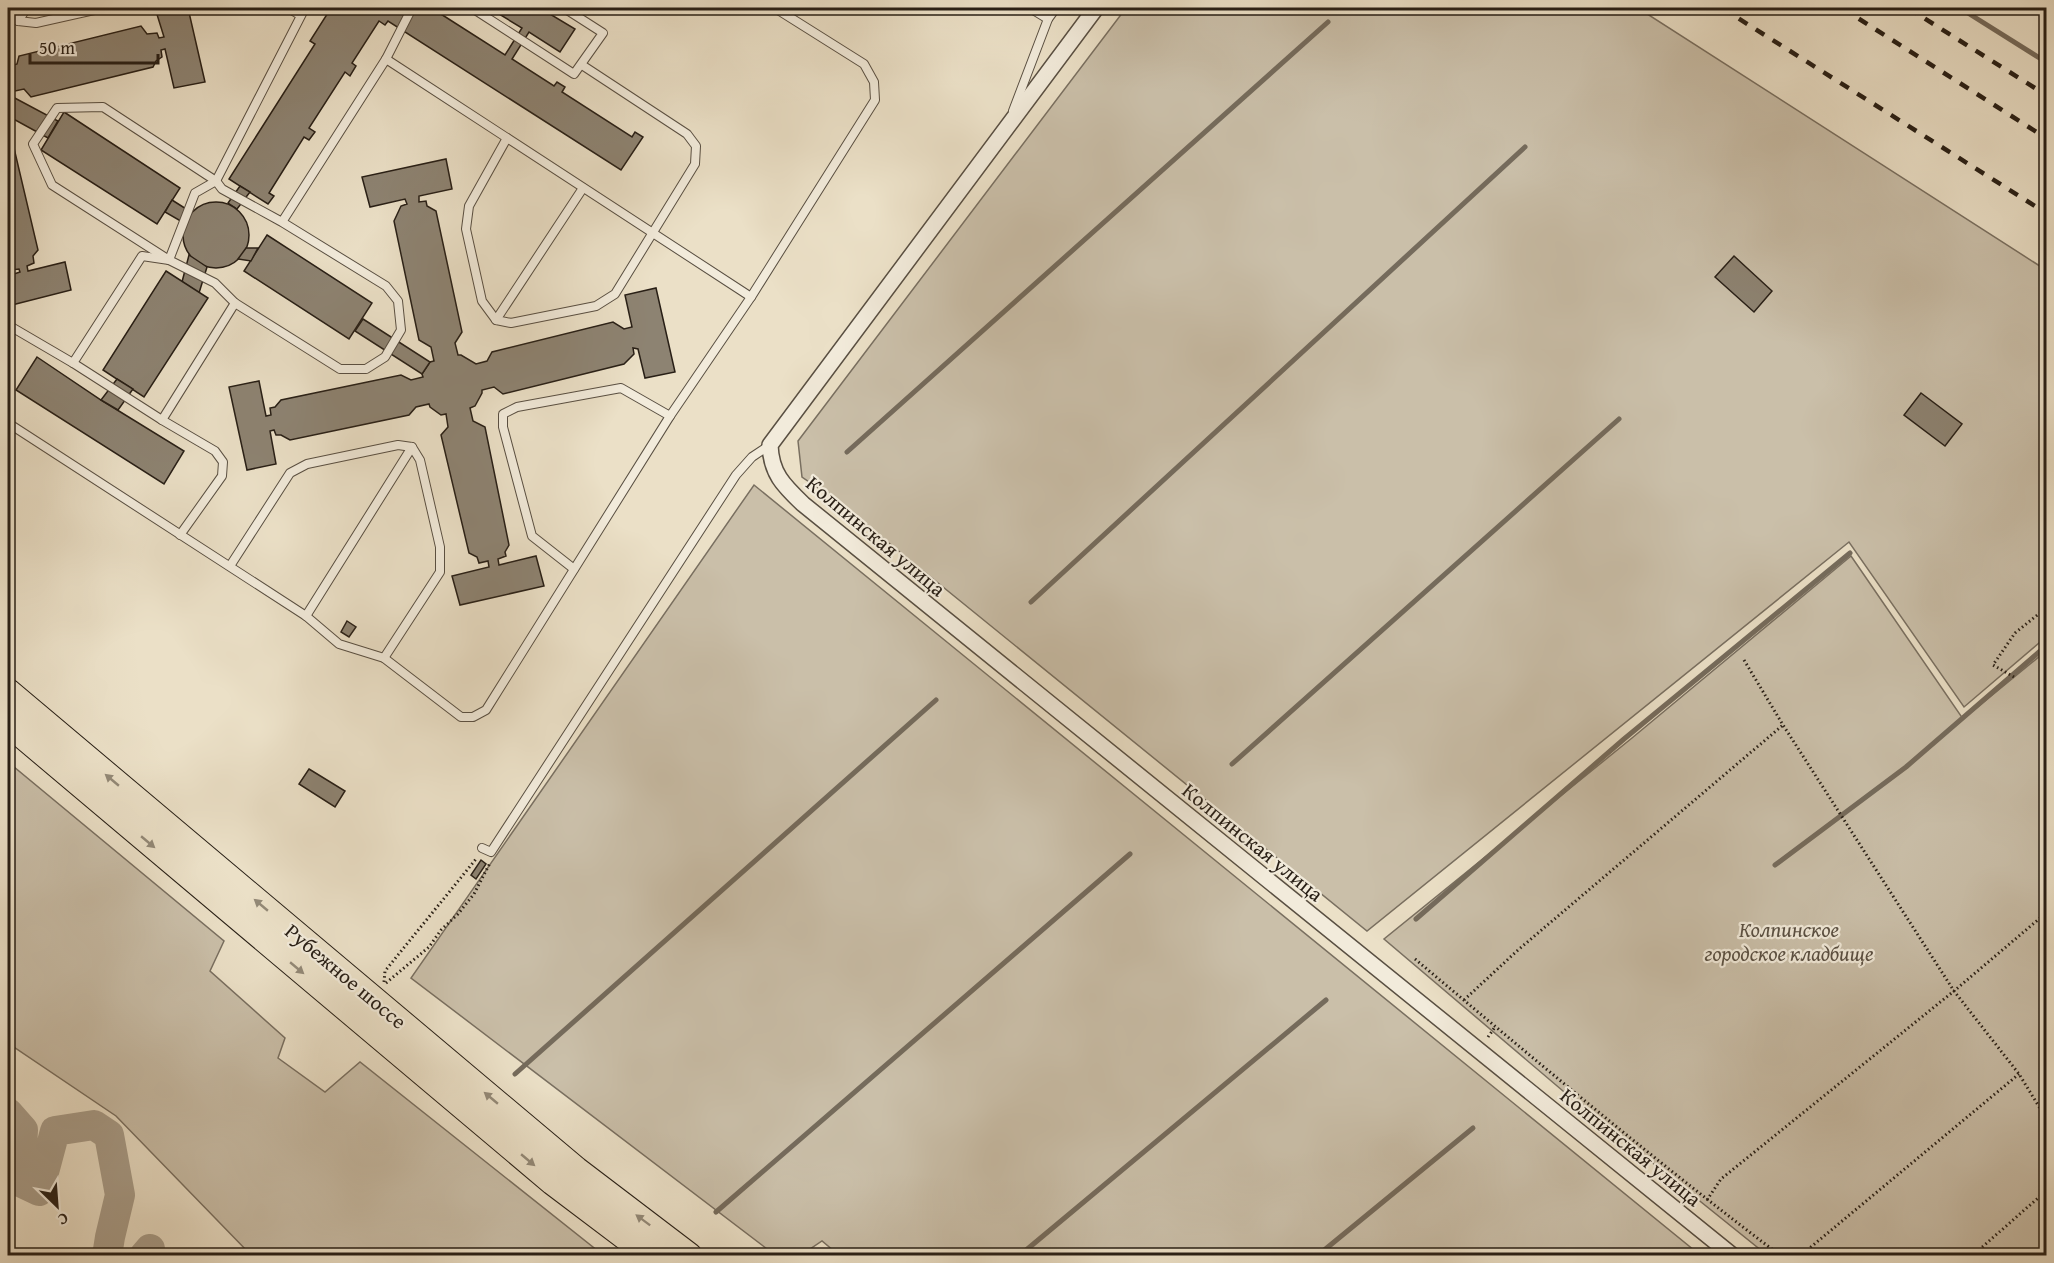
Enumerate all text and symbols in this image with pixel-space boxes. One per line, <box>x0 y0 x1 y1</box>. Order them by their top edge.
scale bar <box>30 27 158 65</box>
text: 50 m <box>39 34 75 61</box>
street label: Колпинская улица <box>799 468 953 604</box>
one-way arrow <box>104 773 120 786</box>
street label: Колпинская улица <box>1176 775 1330 909</box>
one-way arrow <box>140 835 155 848</box>
one-way arrow <box>254 899 269 912</box>
park label: Колпинское городское кладбище <box>1705 914 1873 969</box>
street label: Рубежное шоссе <box>278 916 414 1036</box>
one-way arrow <box>289 961 305 974</box>
street label: Колпинская улица <box>1554 1080 1708 1214</box>
one-way arrow <box>484 1092 499 1105</box>
one-way arrow <box>520 1153 535 1166</box>
north arrow <box>27 1176 87 1236</box>
text: С <box>54 1207 73 1232</box>
one-way arrow <box>635 1214 651 1226</box>

